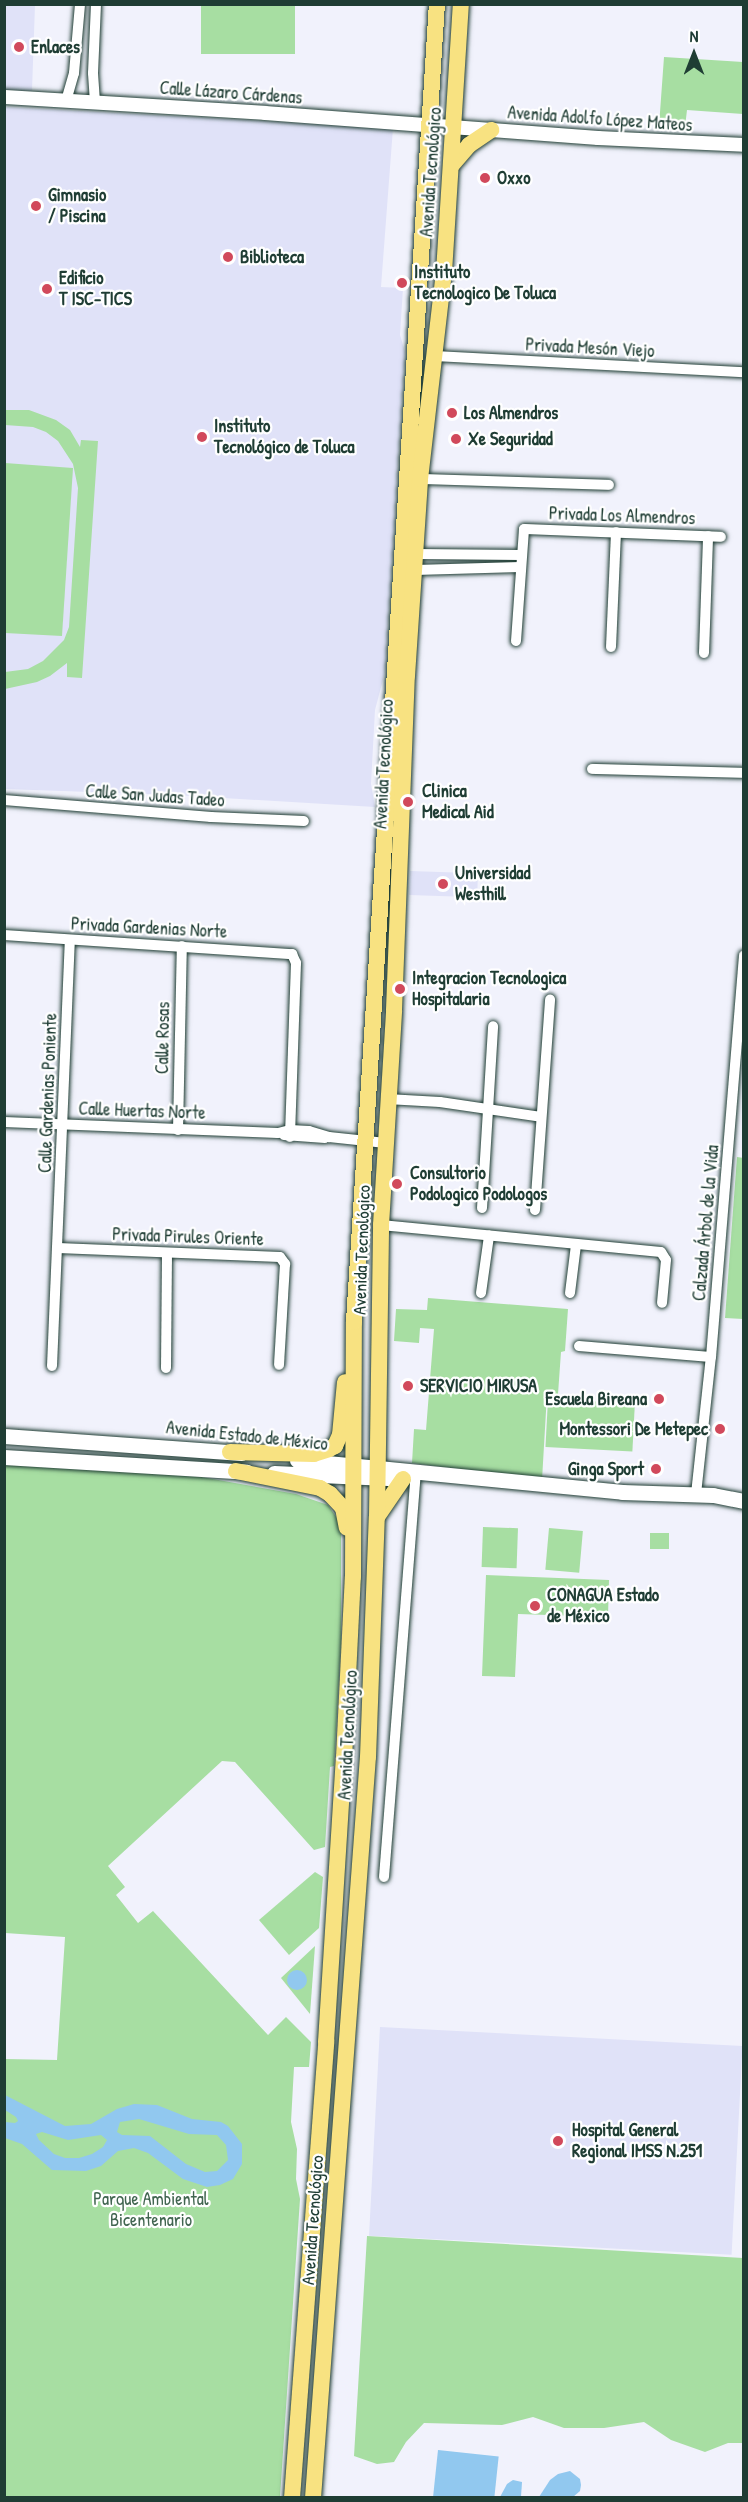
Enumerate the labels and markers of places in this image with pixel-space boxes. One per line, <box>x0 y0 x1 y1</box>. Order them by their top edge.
place label: Enlaces <box>31 36 80 58</box>
marker: Enlaces <box>12 40 26 54</box>
place label: Oxxo <box>497 167 530 189</box>
marker: Oxxo <box>478 171 492 185</box>
place label: Gimnasio / Piscina <box>48 185 106 228</box>
marker: Gimnasio / Piscina <box>29 199 43 213</box>
place label: Biblioteca <box>240 246 304 268</box>
marker: Biblioteca <box>221 250 235 264</box>
place label: Instituto Tecnologico De Toluca <box>414 262 556 304</box>
place label: Edificio T ISC-TICS <box>59 268 132 310</box>
marker: Instituto Tecnologico De Toluca <box>395 276 409 290</box>
marker: Edificio T ISC-TICS <box>40 282 54 296</box>
place label: Los Almendros <box>464 402 558 424</box>
marker: Los Almendros <box>445 406 459 420</box>
place label: Instituto Tecnológico de Toluca <box>214 416 354 458</box>
place label: Xe Seguridad <box>468 428 553 450</box>
marker: Instituto Tecnológico de Toluca <box>195 430 209 444</box>
marker: Xe Seguridad <box>449 432 463 446</box>
place label: Clinica Medical Aid <box>422 781 494 824</box>
marker: Clinica Medical Aid <box>399 793 417 811</box>
place label: Universidad Westhill <box>455 863 530 906</box>
marker: Universidad Westhill <box>436 877 450 891</box>
place label: Integracion Tecnologica Hospitalaria <box>412 968 566 1010</box>
marker: Integracion Tecnologica Hospitalaria <box>393 982 407 996</box>
place label: Consultorio Podologico Podologos <box>410 1163 547 1206</box>
marker: Consultorio Podologico Podologos <box>388 1175 406 1193</box>
place label: SERVICIO MIRUSA <box>420 1375 537 1397</box>
marker: SERVICIO MIRUSA <box>401 1379 415 1393</box>
place label: Escuela Bireana <box>545 1388 647 1410</box>
marker: Escuela Bireana <box>652 1392 666 1406</box>
place label: Montessori De Metepec <box>559 1418 708 1440</box>
marker: Montessori De Metepec <box>713 1422 727 1436</box>
place label: Ginga Sport <box>568 1458 644 1480</box>
marker: Ginga Sport <box>649 1462 663 1476</box>
place label: CONAGUA Estado de México <box>547 1585 659 1628</box>
marker: CONAGUA Estado de México <box>528 1599 542 1613</box>
place label: Hospital General Regional IMSS N.251 <box>572 2120 702 2162</box>
marker: Hospital General Regional IMSS N.251 <box>549 2132 567 2150</box>

